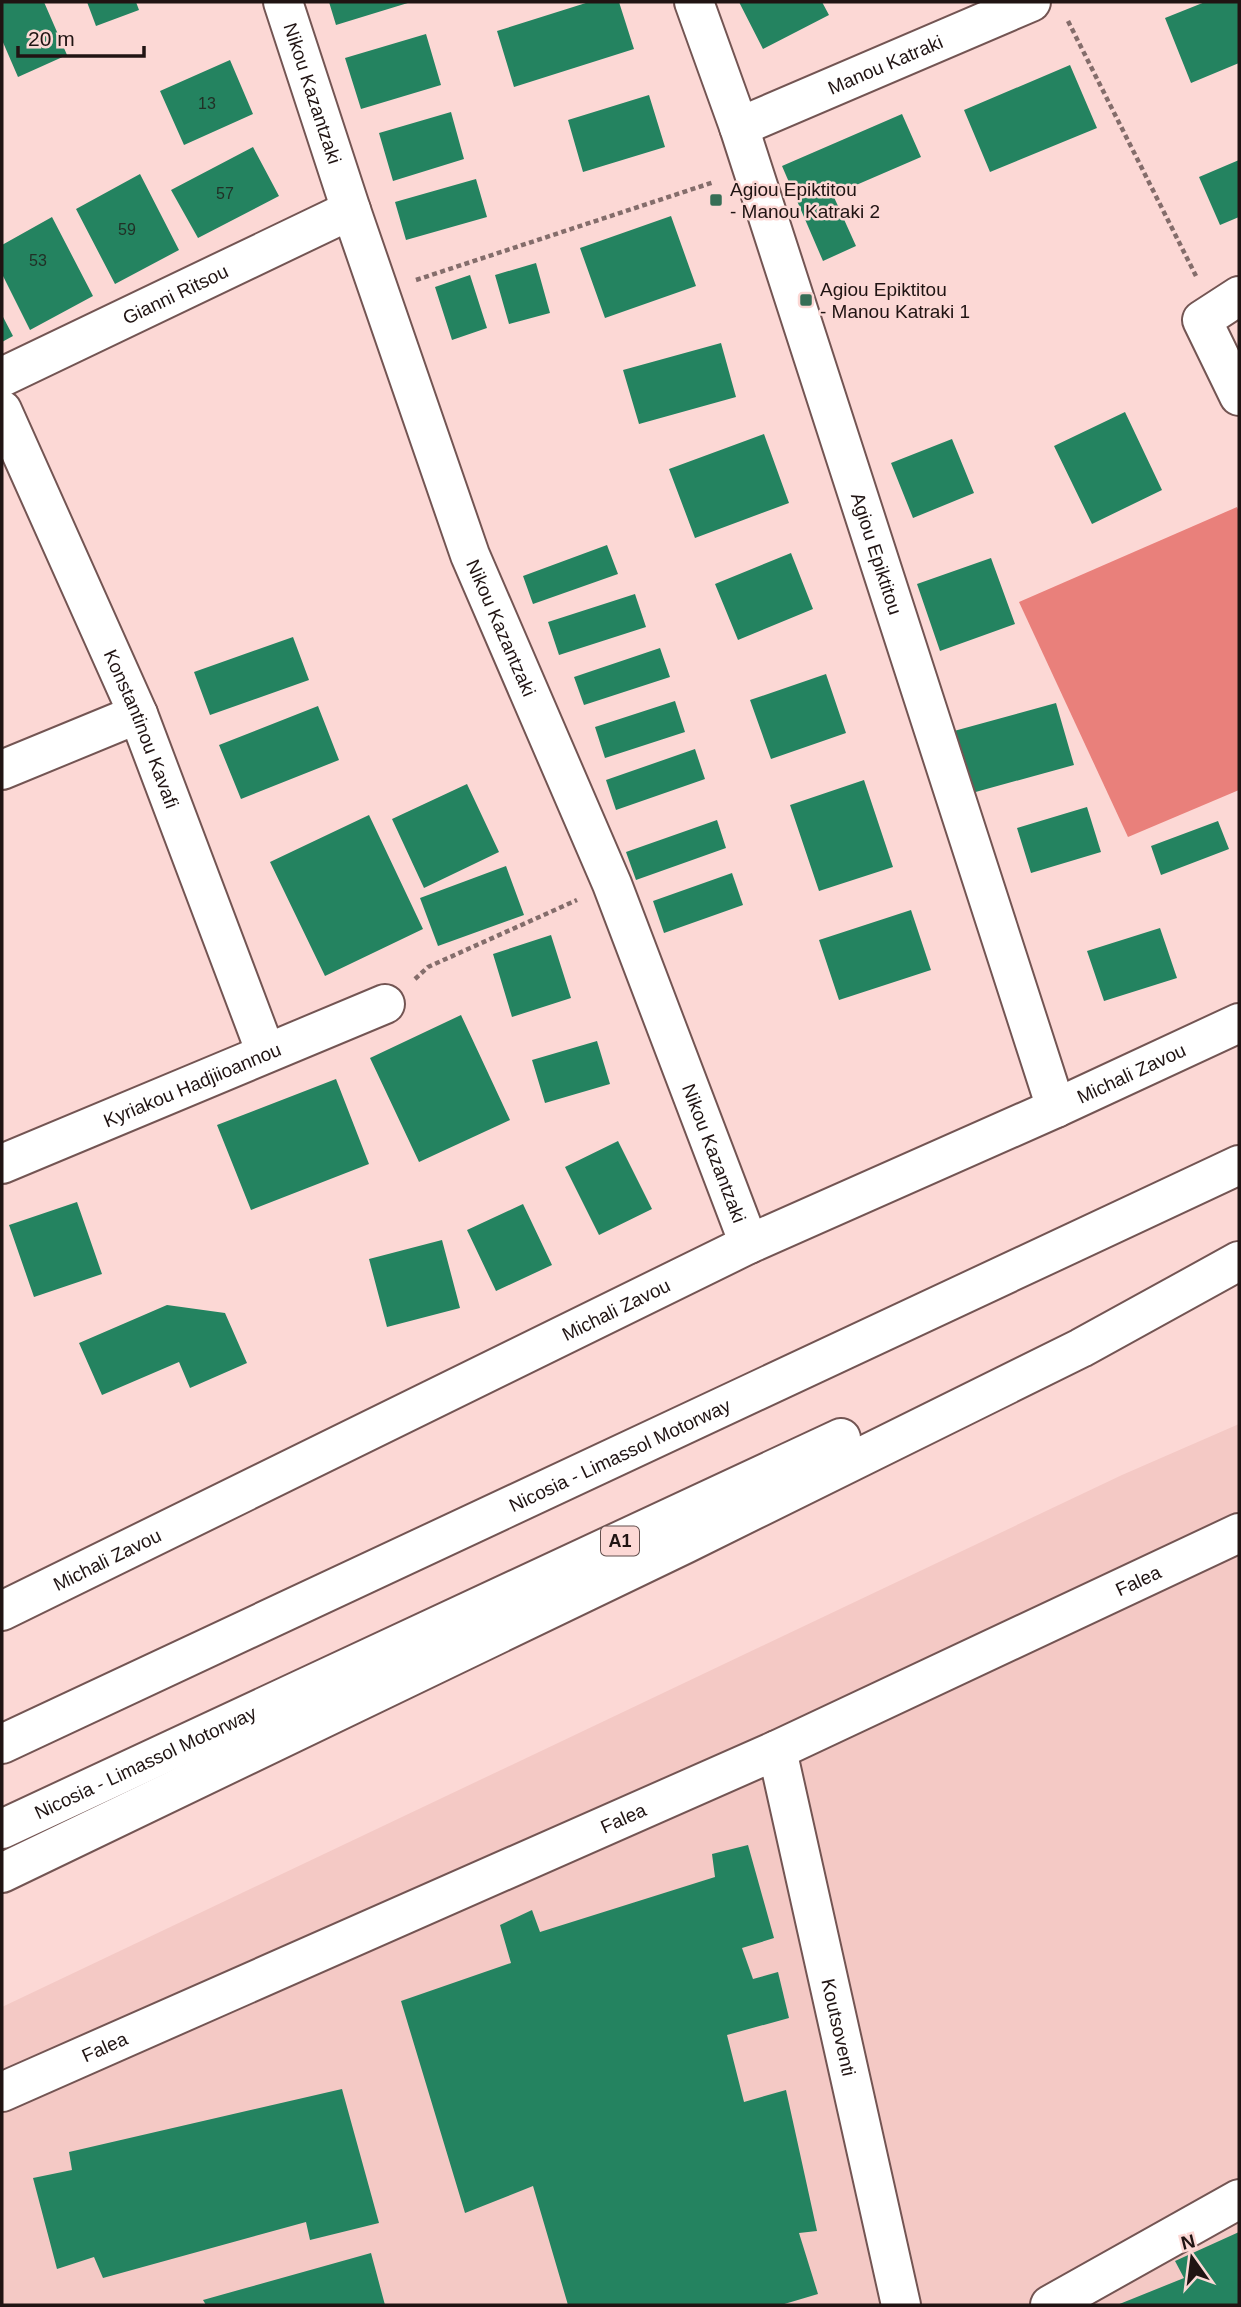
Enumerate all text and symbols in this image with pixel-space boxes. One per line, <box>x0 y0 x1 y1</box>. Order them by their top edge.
scale bar <box>18 14 144 58</box>
street label: Nikou Kazantzaki <box>280 20 345 166</box>
text: 20 m <box>28 27 75 50</box>
street label: Manou Katraki <box>825 31 946 99</box>
house number: 13 <box>198 95 216 112</box>
place label: Agiou Epiktitou - Manou Katraki 2 <box>730 179 880 222</box>
house number: 57 <box>216 185 234 202</box>
marker: Agiou Epiktitou - Manou Katraki 2 <box>708 192 724 208</box>
house number: 59 <box>118 221 136 238</box>
house number: 53 <box>29 252 47 269</box>
street label: Gianni Ritsou <box>119 260 231 329</box>
place label: Agiou Epiktitou - Manou Katraki 1 <box>820 279 970 322</box>
marker: Agiou Epiktitou - Manou Katraki 1 <box>798 292 814 308</box>
street label: Agiou Epiktitou <box>847 490 906 617</box>
street label: Nikou Kazantzaki <box>462 556 540 700</box>
street label: Konstantinou Kavafi <box>100 646 183 811</box>
street label: Kyriakou Hadjiioannou <box>100 1039 284 1131</box>
street label: Michali Zavou <box>1074 1039 1189 1108</box>
street label: Nikou Kazantzaki <box>678 1081 750 1226</box>
street label: Michali Zavou <box>559 1275 673 1345</box>
street label: Nicosia - Limassol Motorway <box>506 1394 734 1516</box>
street label: Michali Zavou <box>50 1525 165 1595</box>
road number: A1 <box>601 1526 639 1556</box>
street label: Falea <box>1112 1561 1165 1600</box>
street label: Nicosia - Limassol Motorway <box>31 1702 260 1823</box>
street label: Falea <box>597 1799 650 1838</box>
street label: Koutsoventi <box>817 1976 860 2078</box>
street label: Falea <box>79 2028 131 2066</box>
north arrow <box>1157 2223 1227 2293</box>
text: N <box>1179 2230 1197 2254</box>

